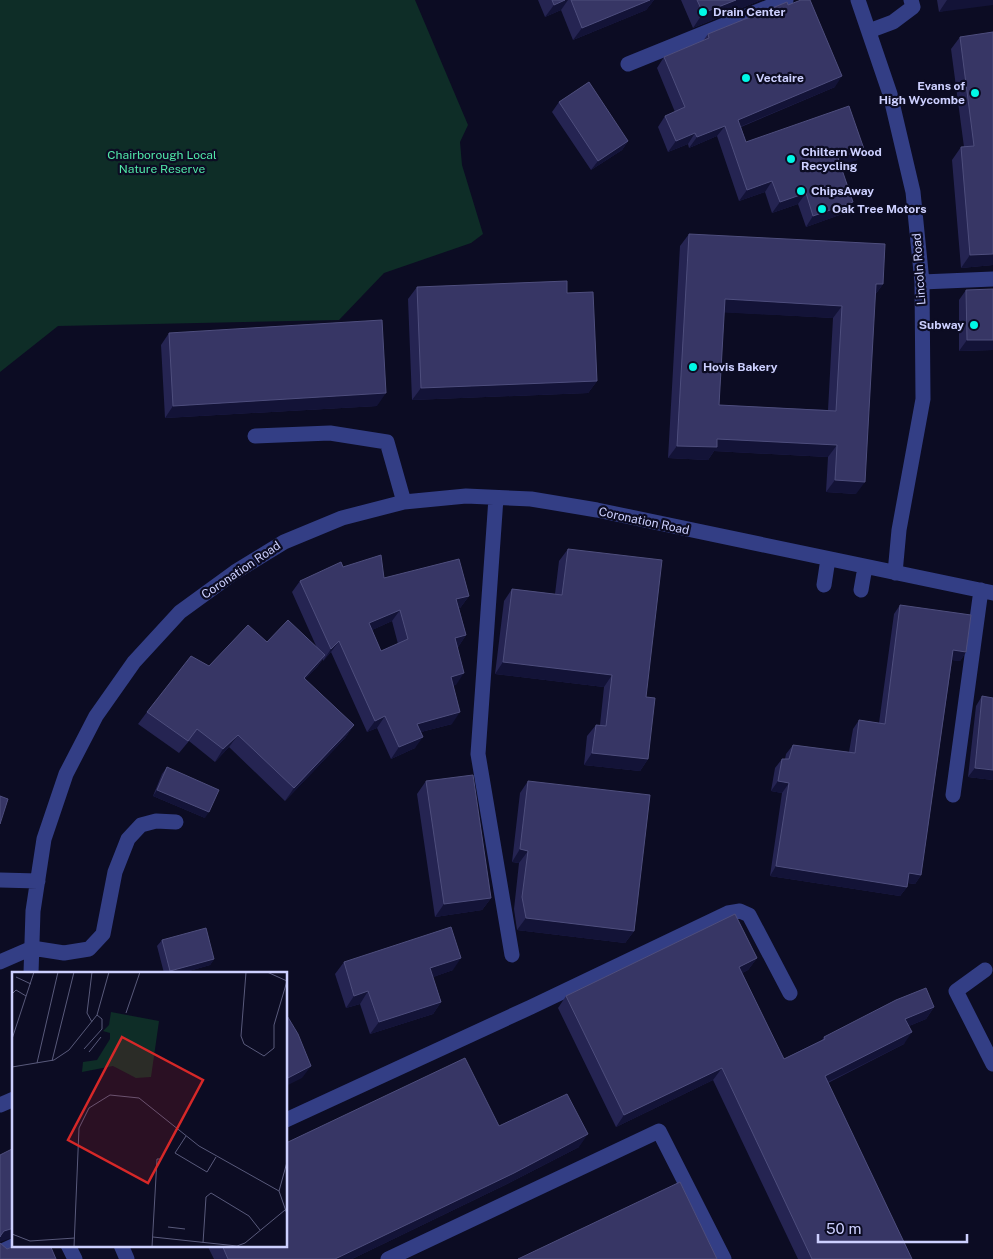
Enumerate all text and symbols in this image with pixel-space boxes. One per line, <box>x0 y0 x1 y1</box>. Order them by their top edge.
place label: Drain Center <box>713 5 785 19</box>
marker: Drain Center <box>697 6 709 18</box>
place label: Vectaire <box>756 71 804 85</box>
marker: Vectaire <box>740 72 752 84</box>
place label: Evans of High Wycombe <box>879 79 965 107</box>
marker: Evans of High Wycombe <box>969 87 981 99</box>
place label: Chiltern Wood Recycling <box>801 145 882 173</box>
park label: Chairborough Local Nature Reserve <box>107 148 217 176</box>
marker: Chiltern Wood Recycling <box>785 153 797 165</box>
place label: ChipsAway <box>811 184 874 198</box>
marker: ChipsAway <box>795 185 807 197</box>
place label: Oak Tree Motors <box>832 202 926 216</box>
marker: Oak Tree Motors <box>816 203 828 215</box>
street label: Lincoln Road <box>910 233 928 305</box>
place label: Subway <box>919 318 964 332</box>
marker: Subway <box>968 319 980 331</box>
place label: Hovis Bakery <box>703 360 778 374</box>
marker: Hovis Bakery <box>687 361 699 373</box>
street label: Coronation Road <box>597 505 691 537</box>
street label: Coronation Road <box>199 538 283 602</box>
inset map <box>12 972 288 1246</box>
scale bar <box>818 1212 967 1244</box>
text: 50 m <box>826 1220 861 1237</box>

